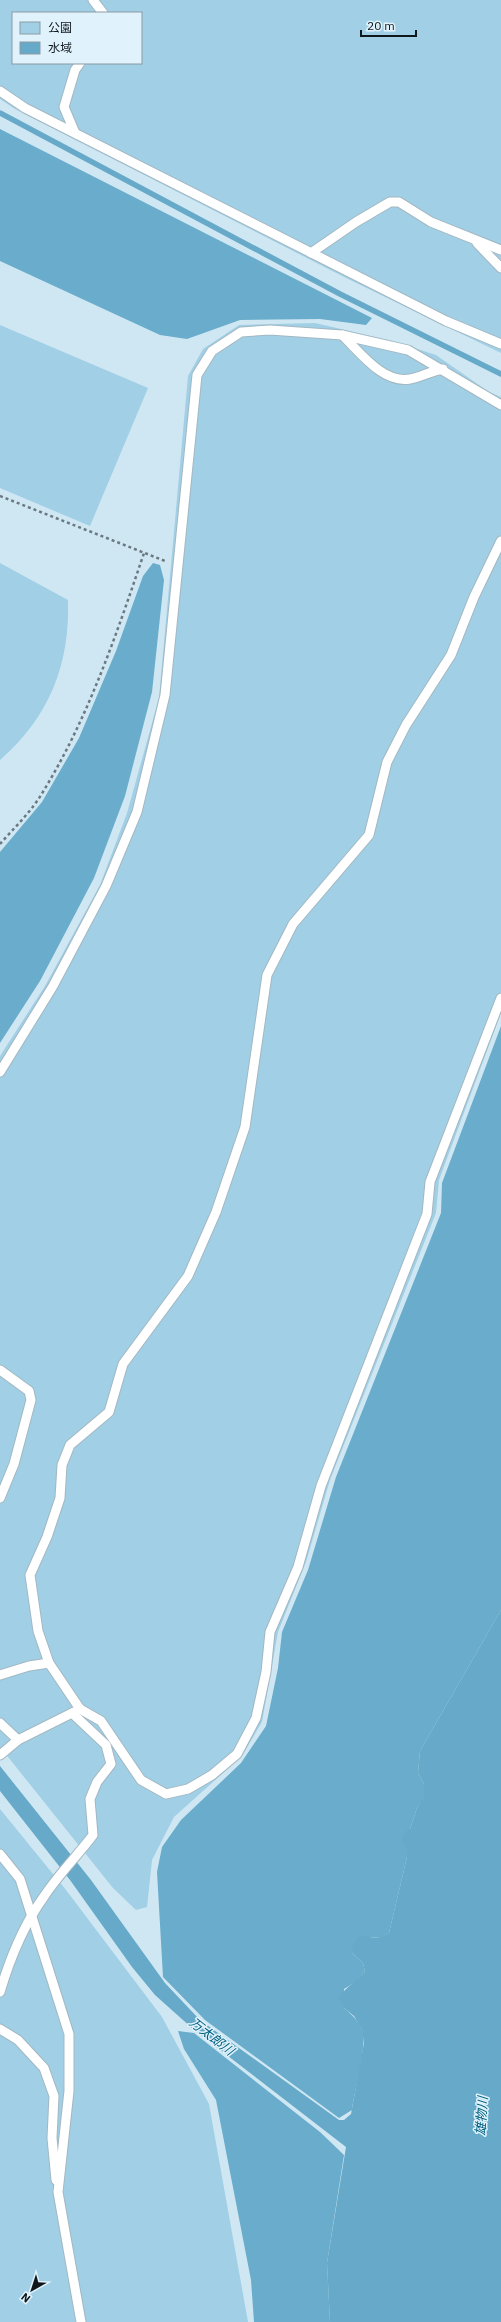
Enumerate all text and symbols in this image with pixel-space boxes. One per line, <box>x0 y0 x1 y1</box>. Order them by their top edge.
legend <box>12 12 142 64</box>
scale bar <box>361 12 416 38</box>
text: 20 m <box>367 18 395 33</box>
text: 公園 <box>48 20 72 35</box>
text: 水域 <box>48 40 72 55</box>
water label: 万太郎川 <box>186 2014 239 2060</box>
water label: 雄物川 <box>472 2094 491 2136</box>
north arrow <box>12 2270 52 2310</box>
text: N <box>18 2290 33 2306</box>

